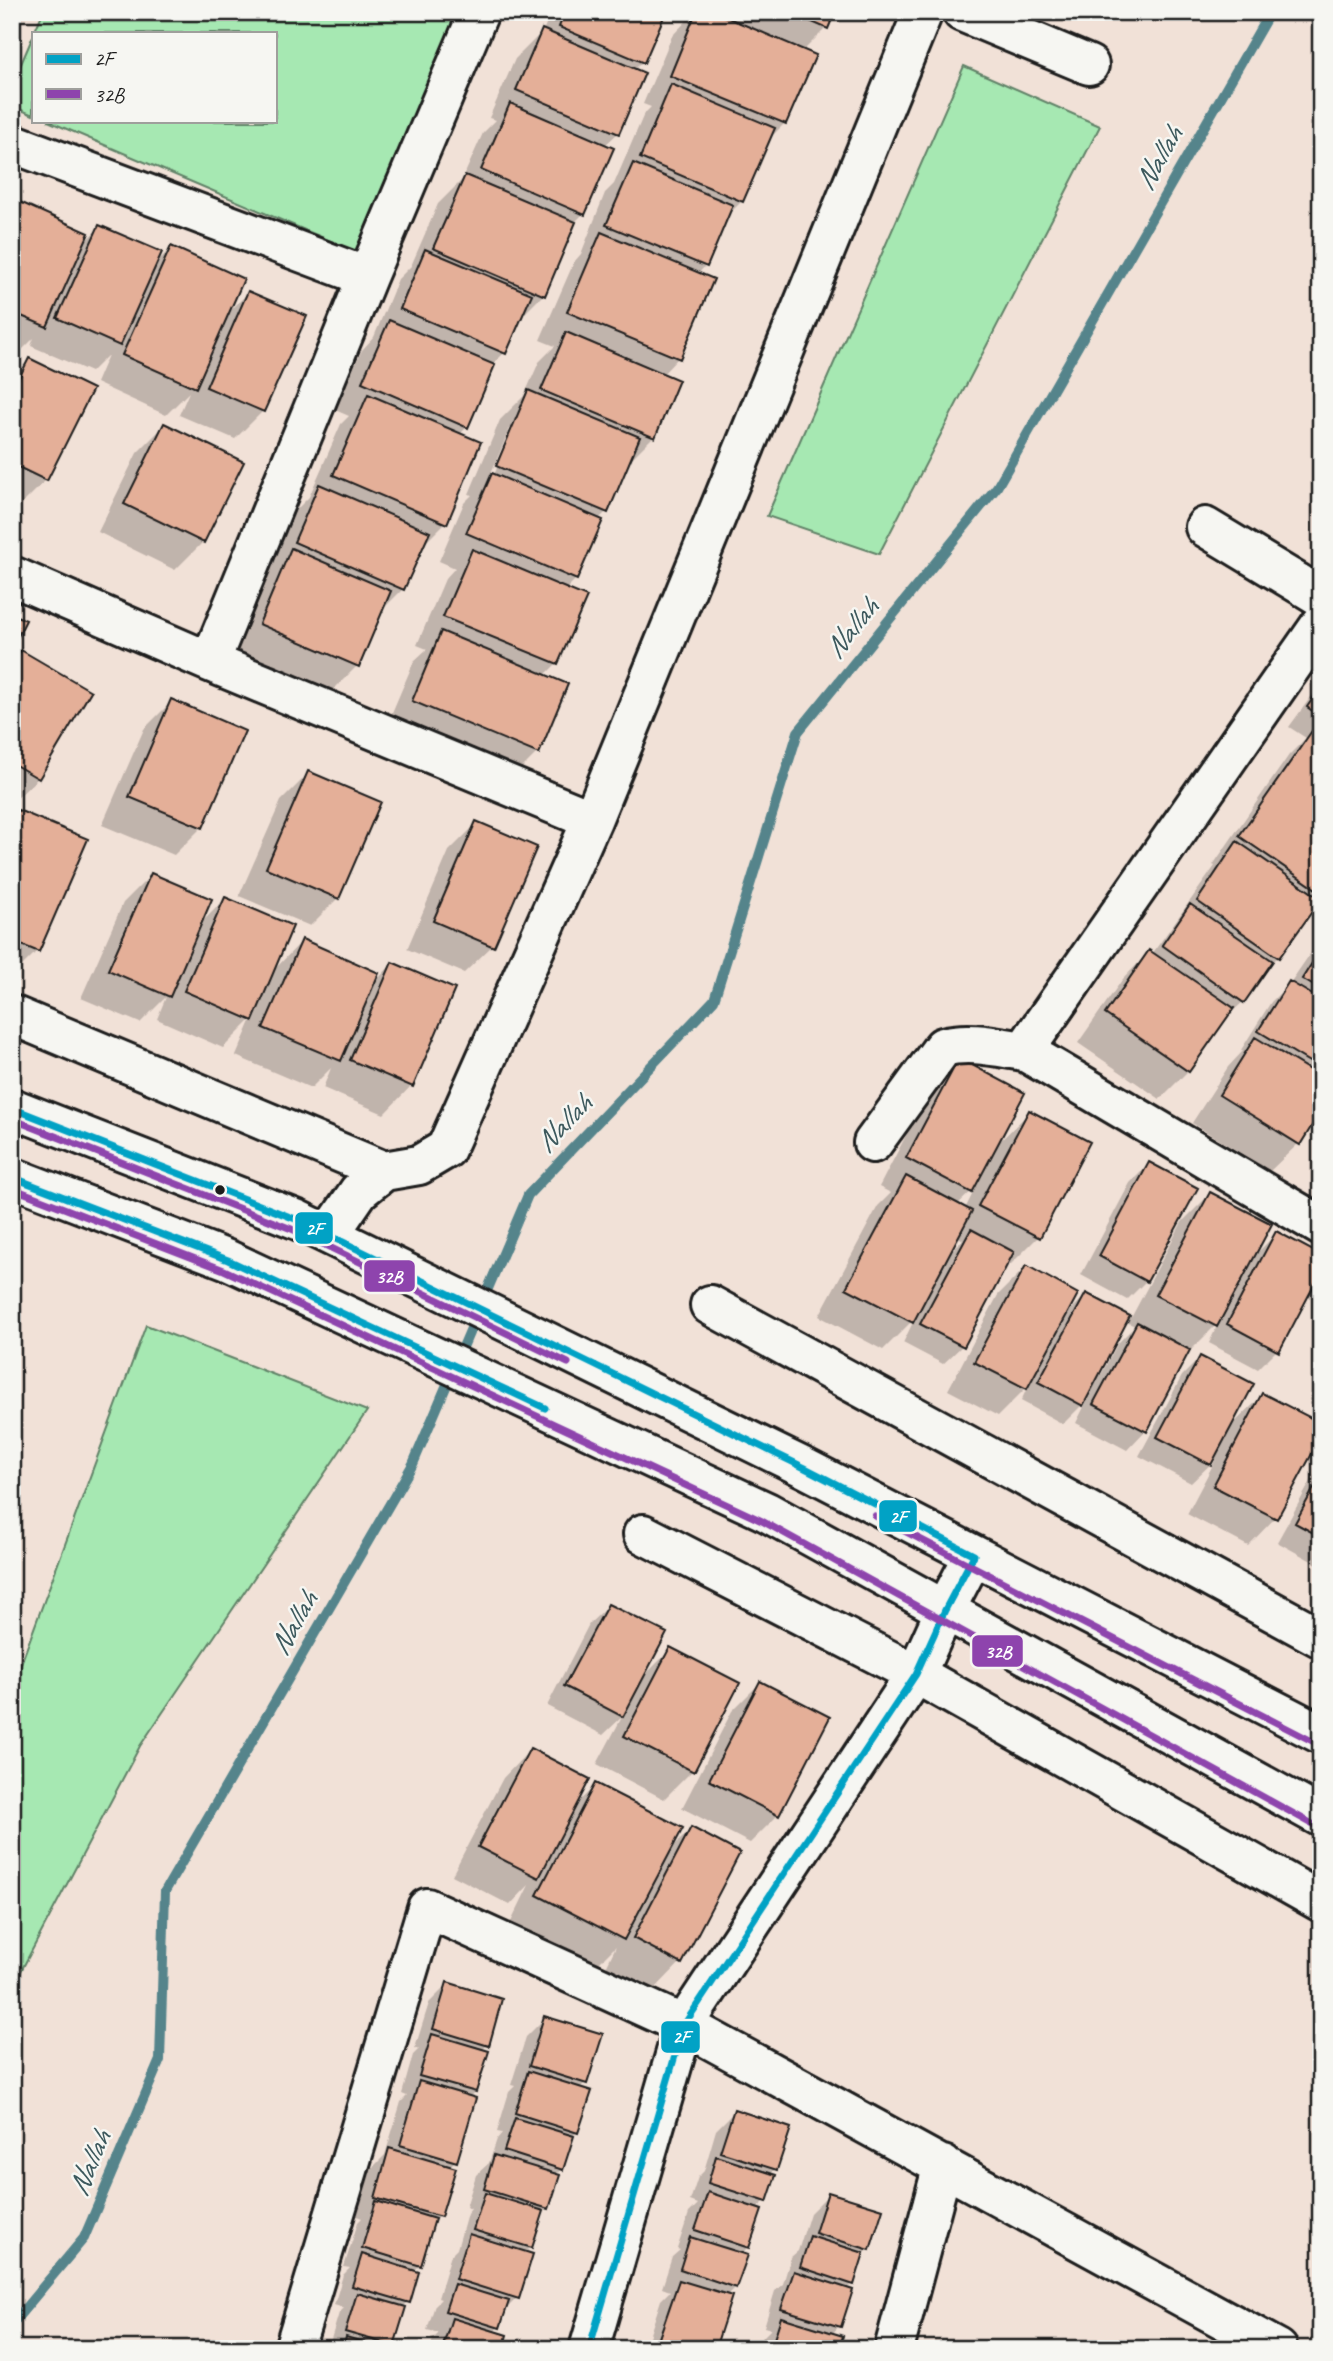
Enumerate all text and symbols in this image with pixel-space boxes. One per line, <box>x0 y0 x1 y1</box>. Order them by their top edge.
legend <box>32 32 276 122</box>
text: 2F <box>94 46 117 72</box>
text: 32B <box>94 82 126 108</box>
water label: Nallah <box>1125 117 1192 196</box>
water label: Nallah <box>815 588 888 666</box>
water label: Nallah <box>526 1084 602 1160</box>
unlabelled marker <box>213 1183 227 1197</box>
line badge: 2F <box>294 1211 334 1245</box>
text: 2F <box>305 1217 327 1241</box>
line badge: 32B <box>363 1259 416 1293</box>
text: 32B <box>375 1265 405 1289</box>
line badge: 2F <box>878 1499 918 1533</box>
text: 2F <box>889 1505 911 1529</box>
water label: Nallah <box>260 1582 327 1661</box>
line badge: 32B <box>971 1634 1024 1668</box>
text: 32B <box>984 1640 1014 1664</box>
line badge: 2F <box>660 2020 701 2054</box>
text: 2F <box>672 2025 694 2049</box>
water label: Nallah <box>58 2123 120 2201</box>

